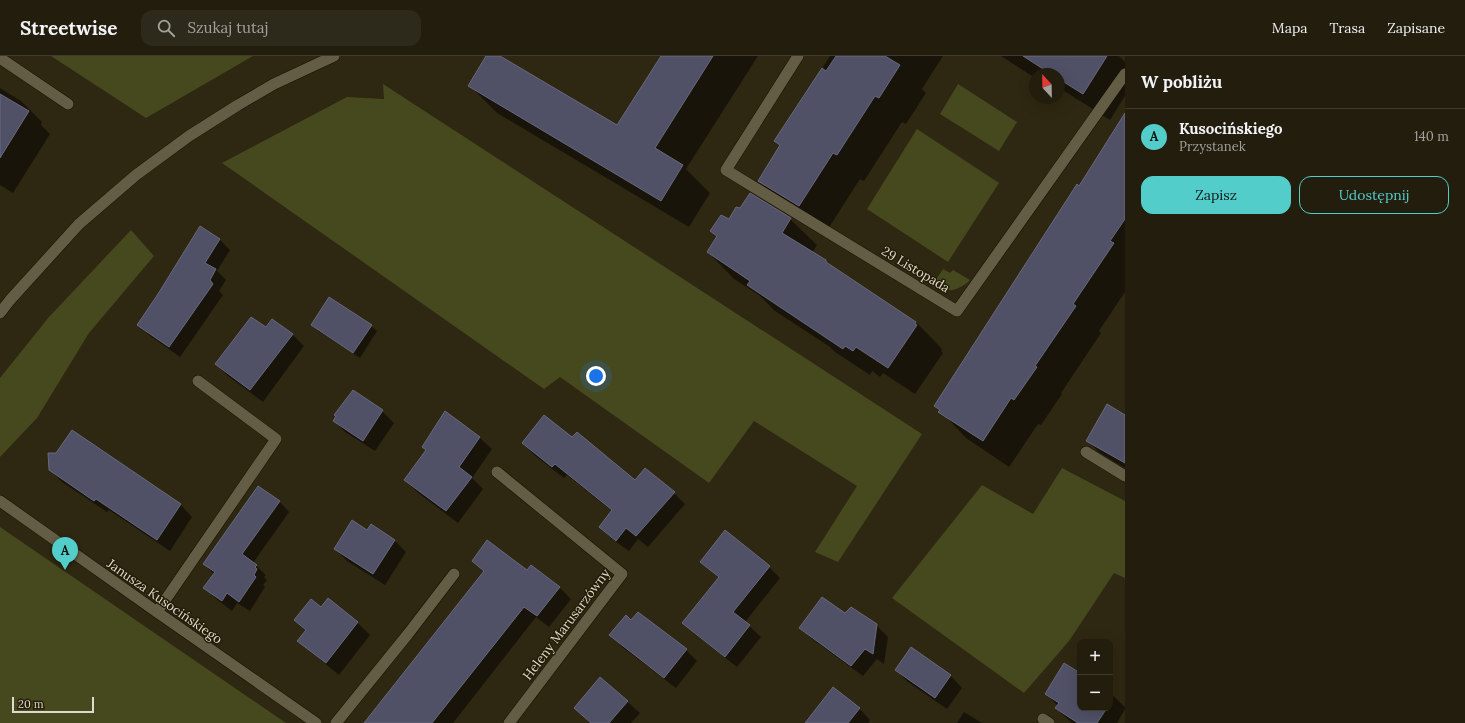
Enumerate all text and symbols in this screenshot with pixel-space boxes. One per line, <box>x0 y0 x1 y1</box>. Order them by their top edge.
search box <box>141 10 421 46</box>
text: Streetwise <box>20 16 117 40</box>
icon: search <box>155 17 177 39</box>
text: Szukaj tutaj <box>187 18 268 37</box>
text: Mapa <box>1272 19 1307 37</box>
text: Trasa <box>1329 19 1365 37</box>
text: Zapisane <box>1387 19 1445 37</box>
north arrow <box>1029 68 1065 104</box>
text: W pobliżu <box>1141 71 1222 93</box>
text: Kusocińskiego <box>1179 119 1282 138</box>
text: A <box>1150 128 1158 145</box>
text: 140 m <box>1414 128 1449 145</box>
text: Przystanek <box>1179 138 1246 155</box>
button: Zapisz <box>1141 176 1291 214</box>
button: Udostępnij <box>1299 176 1449 214</box>
street label: 29 Listopada <box>878 242 953 297</box>
your location <box>586 366 606 386</box>
pin: A <box>52 537 78 570</box>
street label: Janusza Kusocińskiego <box>103 555 226 648</box>
street label: Heleny Marusarzówny <box>519 565 614 683</box>
map controls <box>1077 639 1113 711</box>
button: + <box>1077 639 1113 675</box>
button: − <box>1077 675 1113 711</box>
scale bar <box>12 695 94 714</box>
text: 20 m <box>18 697 43 711</box>

